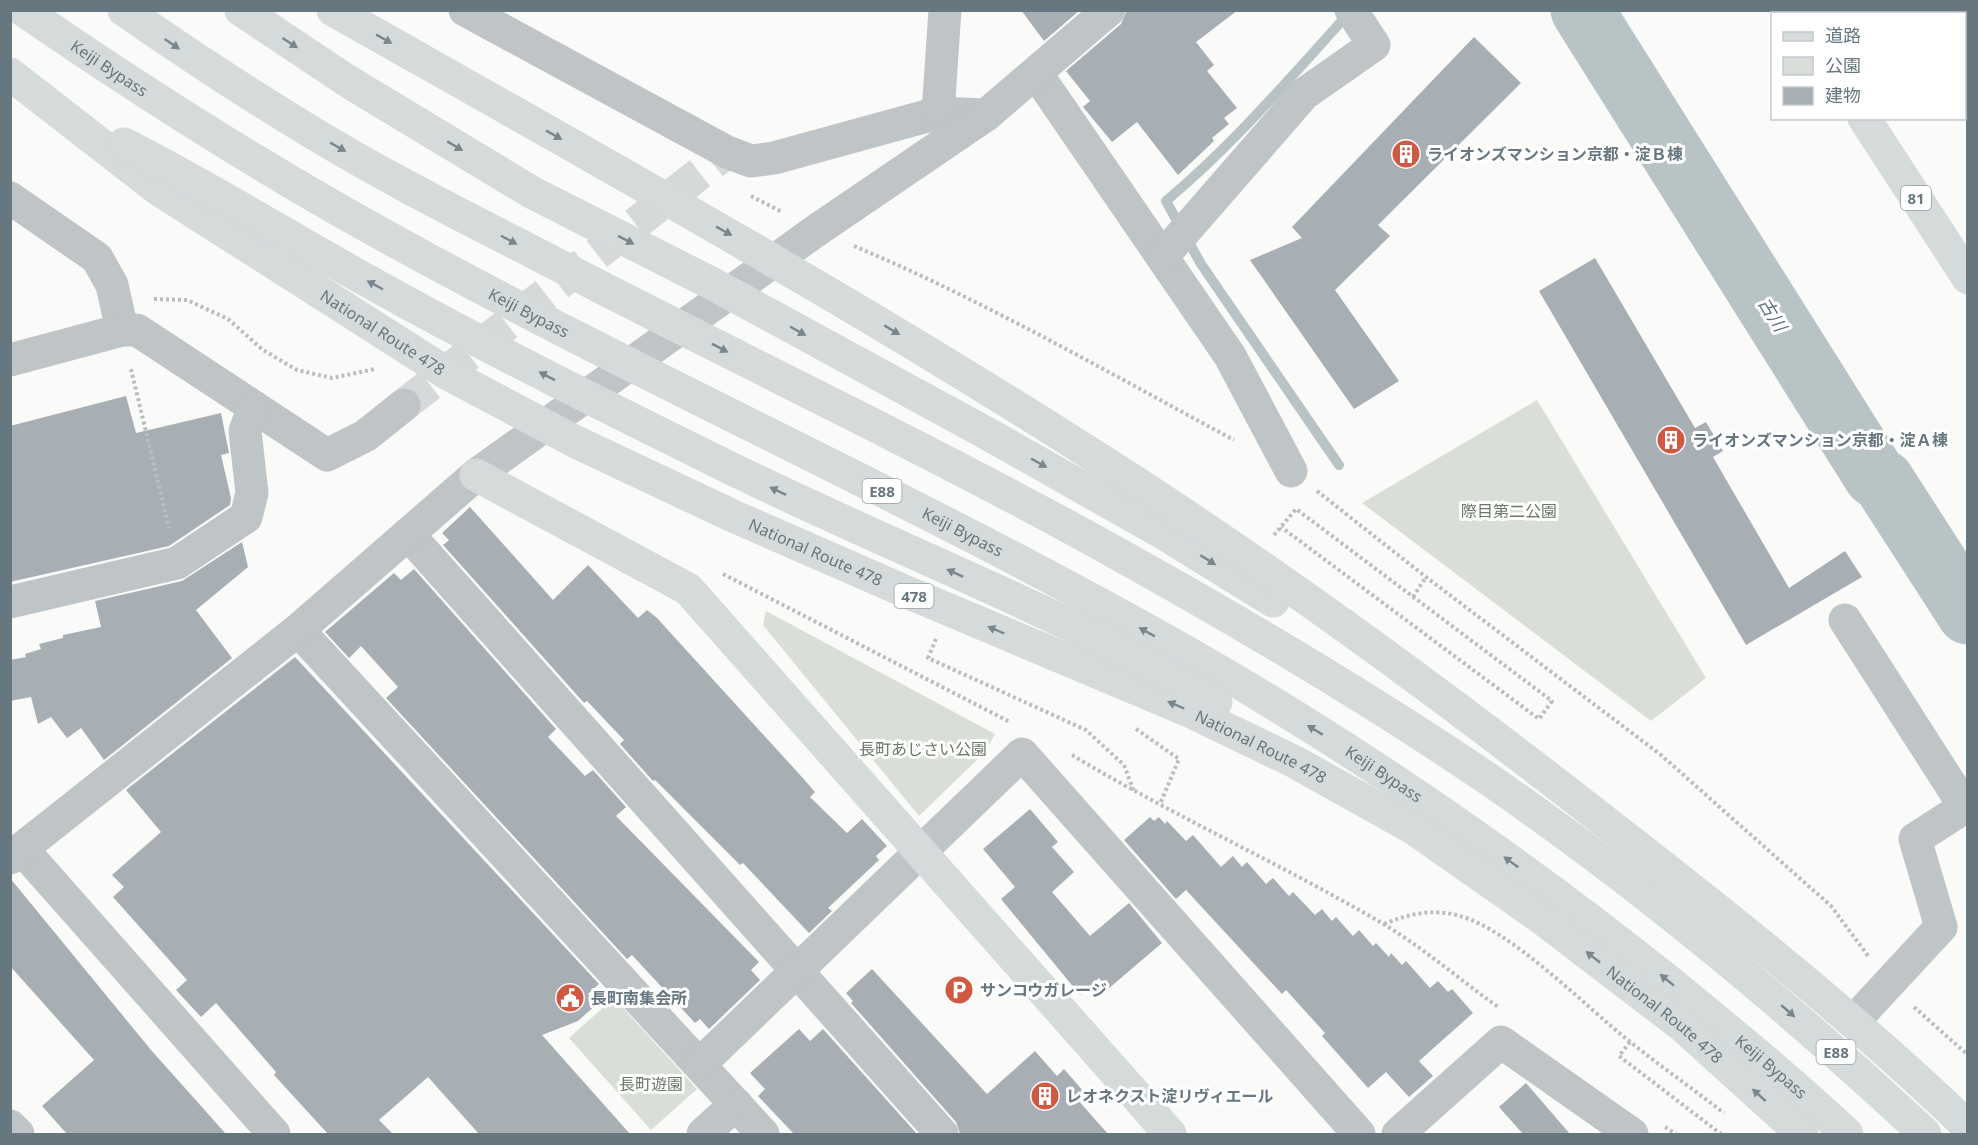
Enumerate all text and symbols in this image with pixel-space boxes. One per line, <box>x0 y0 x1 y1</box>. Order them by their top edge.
legend <box>1771 12 1966 120</box>
text: 道路 <box>1825 23 1861 47</box>
one-way arrow <box>376 34 393 44</box>
street label: Keiji Bypass <box>66 35 152 102</box>
one-way arrow <box>282 37 298 48</box>
one-way arrow <box>164 38 181 49</box>
text: 公園 <box>1825 53 1861 77</box>
text: 建物 <box>1825 83 1861 107</box>
one-way arrow <box>546 130 563 140</box>
building icon: ライオンズマンション京都・淀Ｂ棟 <box>1390 138 1422 170</box>
one-way arrow <box>447 141 463 152</box>
one-way arrow <box>329 142 346 152</box>
place label: ライオンズマンション京都・淀Ｂ棟 <box>1427 143 1683 165</box>
road number: 81 <box>1901 186 1931 210</box>
one-way arrow <box>716 225 732 236</box>
one-way arrow <box>501 235 518 245</box>
one-way arrow <box>618 235 635 245</box>
one-way arrow <box>366 280 383 290</box>
street label: Keiji Bypass <box>485 283 573 343</box>
street label: National Route 478 <box>316 284 449 380</box>
water label: 古川 <box>1753 292 1794 337</box>
one-way arrow <box>884 324 900 335</box>
one-way arrow <box>790 326 807 336</box>
one-way arrow <box>711 343 728 353</box>
one-way arrow <box>539 371 556 381</box>
building icon: ライオンズマンション京都・淀Ａ棟 <box>1655 424 1687 456</box>
place label: ライオンズマンション京都・淀Ａ棟 <box>1692 429 1948 451</box>
one-way arrow <box>1031 458 1048 468</box>
road number: E88 <box>862 479 902 503</box>
one-way arrow <box>770 486 787 495</box>
park label: 際目第二公園 <box>1461 500 1557 522</box>
street label: Keiji Bypass <box>918 502 1007 562</box>
street label: National Route 478 <box>745 513 886 591</box>
one-way arrow <box>1200 555 1216 566</box>
one-way arrow <box>946 568 964 578</box>
road number: 478 <box>894 584 934 608</box>
one-way arrow <box>986 625 1004 635</box>
one-way arrow <box>1138 627 1155 637</box>
one-way arrow <box>1166 700 1184 710</box>
street label: National Route 478 <box>1192 705 1330 788</box>
one-way arrow <box>1306 725 1323 735</box>
park label: 長町あじさい公園 <box>859 738 987 760</box>
street label: Keiji Bypass <box>1341 740 1427 807</box>
one-way arrow <box>1504 857 1519 869</box>
one-way arrow <box>1585 951 1601 964</box>
street label: National Route 478 <box>1602 961 1728 1068</box>
parking icon: サンコウガレージ <box>943 974 975 1006</box>
one-way arrow <box>1659 975 1674 987</box>
place label: サンコウガレージ <box>980 979 1107 1001</box>
public building icon: 長町南集会所 <box>554 982 586 1014</box>
place label: 長町南集会所 <box>591 987 687 1009</box>
one-way arrow <box>1780 1004 1795 1017</box>
street label: Keiji Bypass <box>1731 1030 1812 1104</box>
road number: E88 <box>1816 1040 1856 1064</box>
park label: 長町遊園 <box>619 1073 683 1095</box>
building icon: レオネクスト淀リヴィエール <box>1029 1080 1061 1112</box>
place label: レオネクスト淀リヴィエール <box>1066 1085 1274 1107</box>
one-way arrow <box>1752 1089 1767 1102</box>

